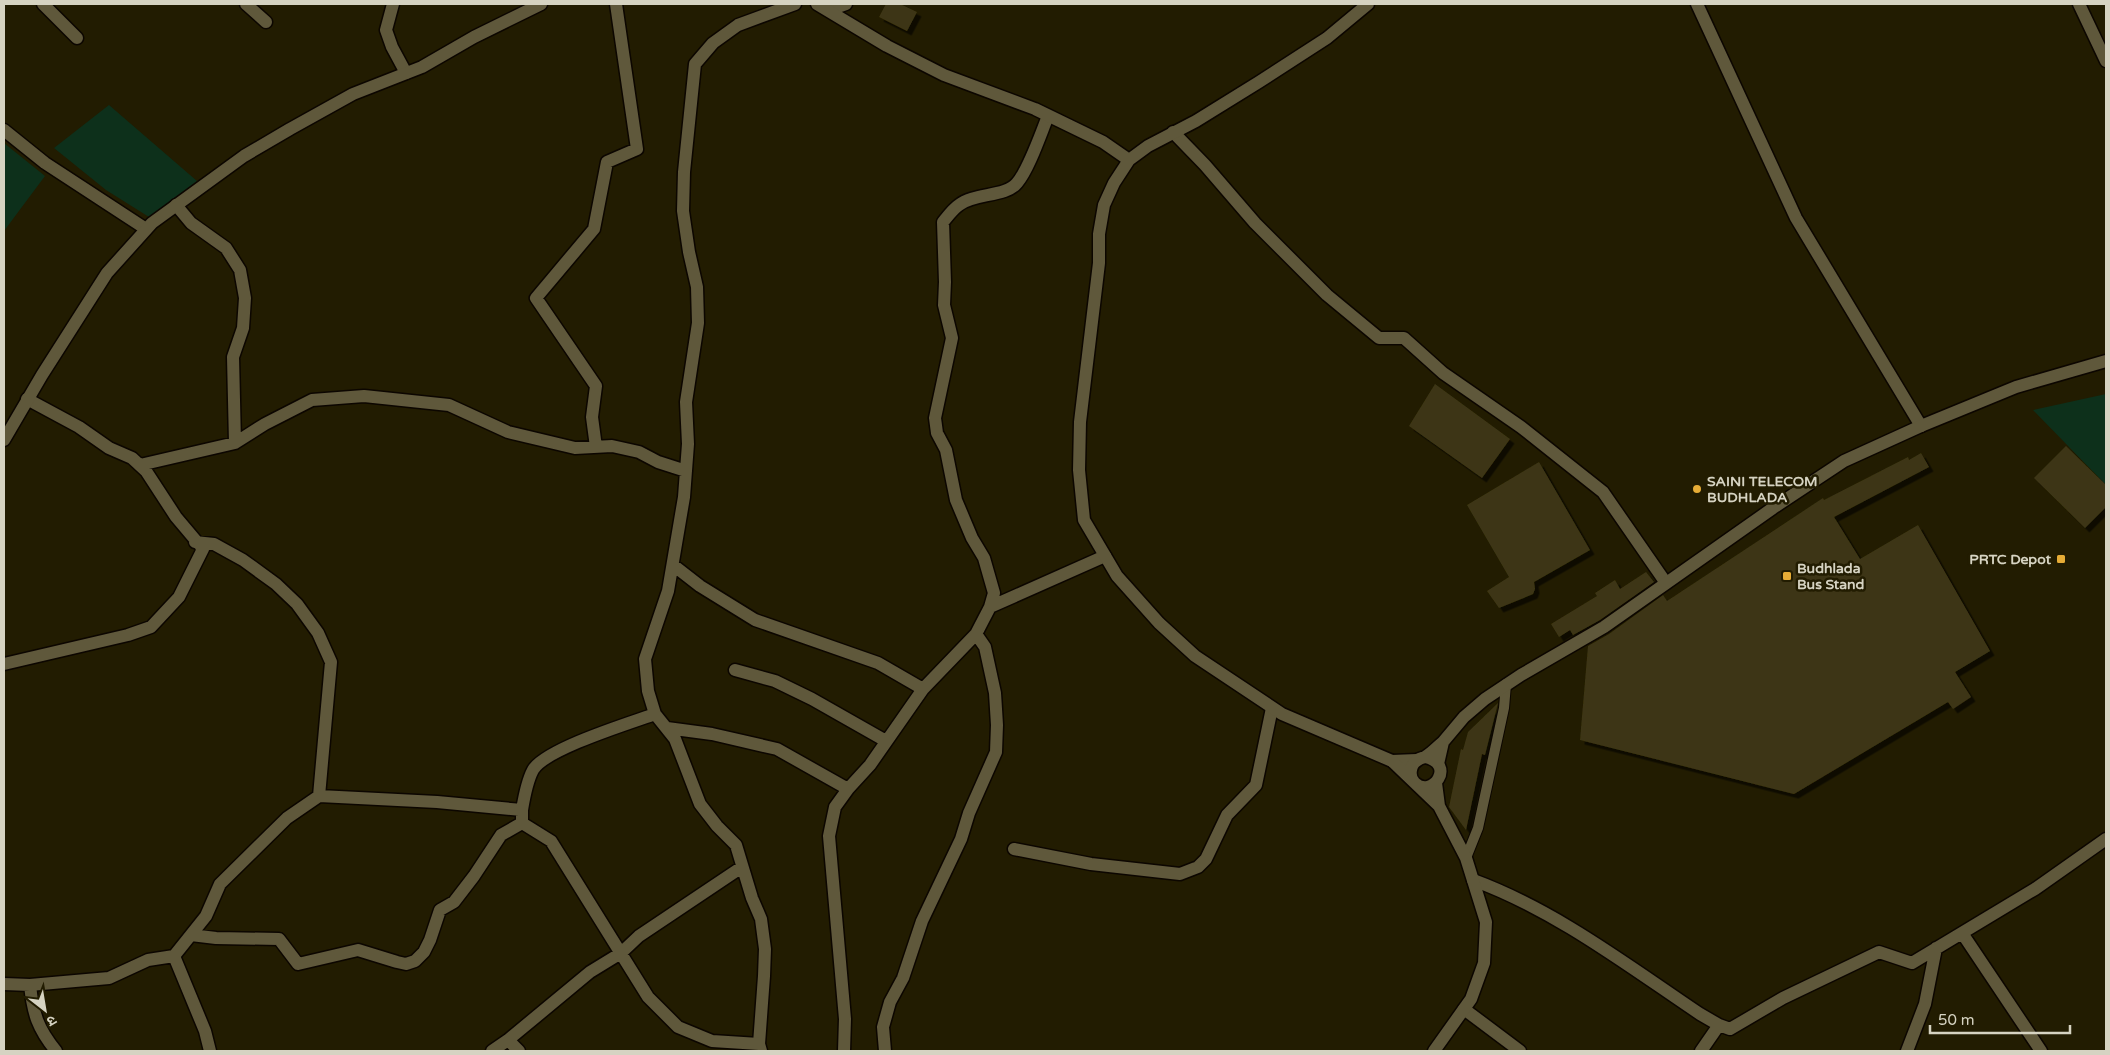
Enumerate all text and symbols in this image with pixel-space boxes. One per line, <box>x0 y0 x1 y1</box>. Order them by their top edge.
place label: SAINI TELECOM BUDHLADA <box>1707 473 1818 506</box>
marker: SAINI TELECOM BUDHLADA <box>1691 483 1703 495</box>
place label: PRTC Depot <box>1969 551 2052 568</box>
marker: PRTC Depot <box>2055 553 2067 565</box>
place label: Budhlada Bus Stand <box>1797 560 1865 593</box>
marker: Budhlada Bus Stand <box>1781 570 1793 582</box>
north arrow <box>20 985 70 1035</box>
scale bar <box>1930 1002 2070 1034</box>
text: उ <box>43 1011 59 1031</box>
text: 50 m <box>1938 1011 1975 1029</box>

